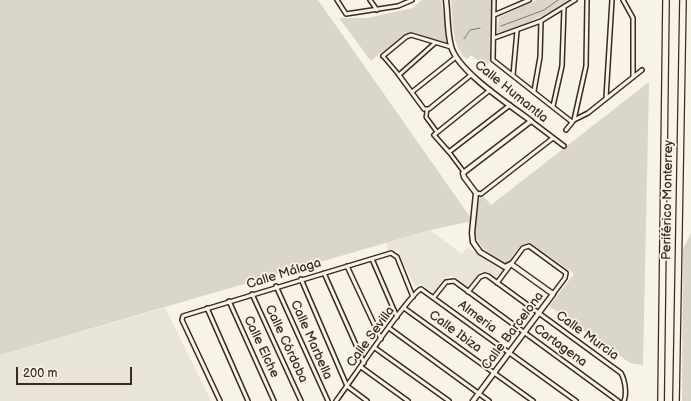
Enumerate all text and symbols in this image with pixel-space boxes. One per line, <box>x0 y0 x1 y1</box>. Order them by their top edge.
street label: Calle Humantla <box>471 58 551 126</box>
street label: Periférico Monterrey <box>659 140 677 260</box>
street label: Calle Málaga <box>245 255 323 293</box>
street label: Calle Barcelona <box>479 289 547 373</box>
street label: Almeria <box>455 297 499 337</box>
street label: Calle Marbella <box>287 298 335 382</box>
street label: Calle Córdoba <box>261 303 311 385</box>
street label: Calle Sevilla <box>344 304 398 370</box>
street label: Calle Ibiza <box>426 308 484 356</box>
street label: Calle Murcia <box>553 308 621 364</box>
street label: Calle Elche <box>240 313 282 381</box>
street label: Cartagena <box>530 321 590 371</box>
scale bar <box>18 359 134 385</box>
text: 200 m <box>23 366 57 381</box>

